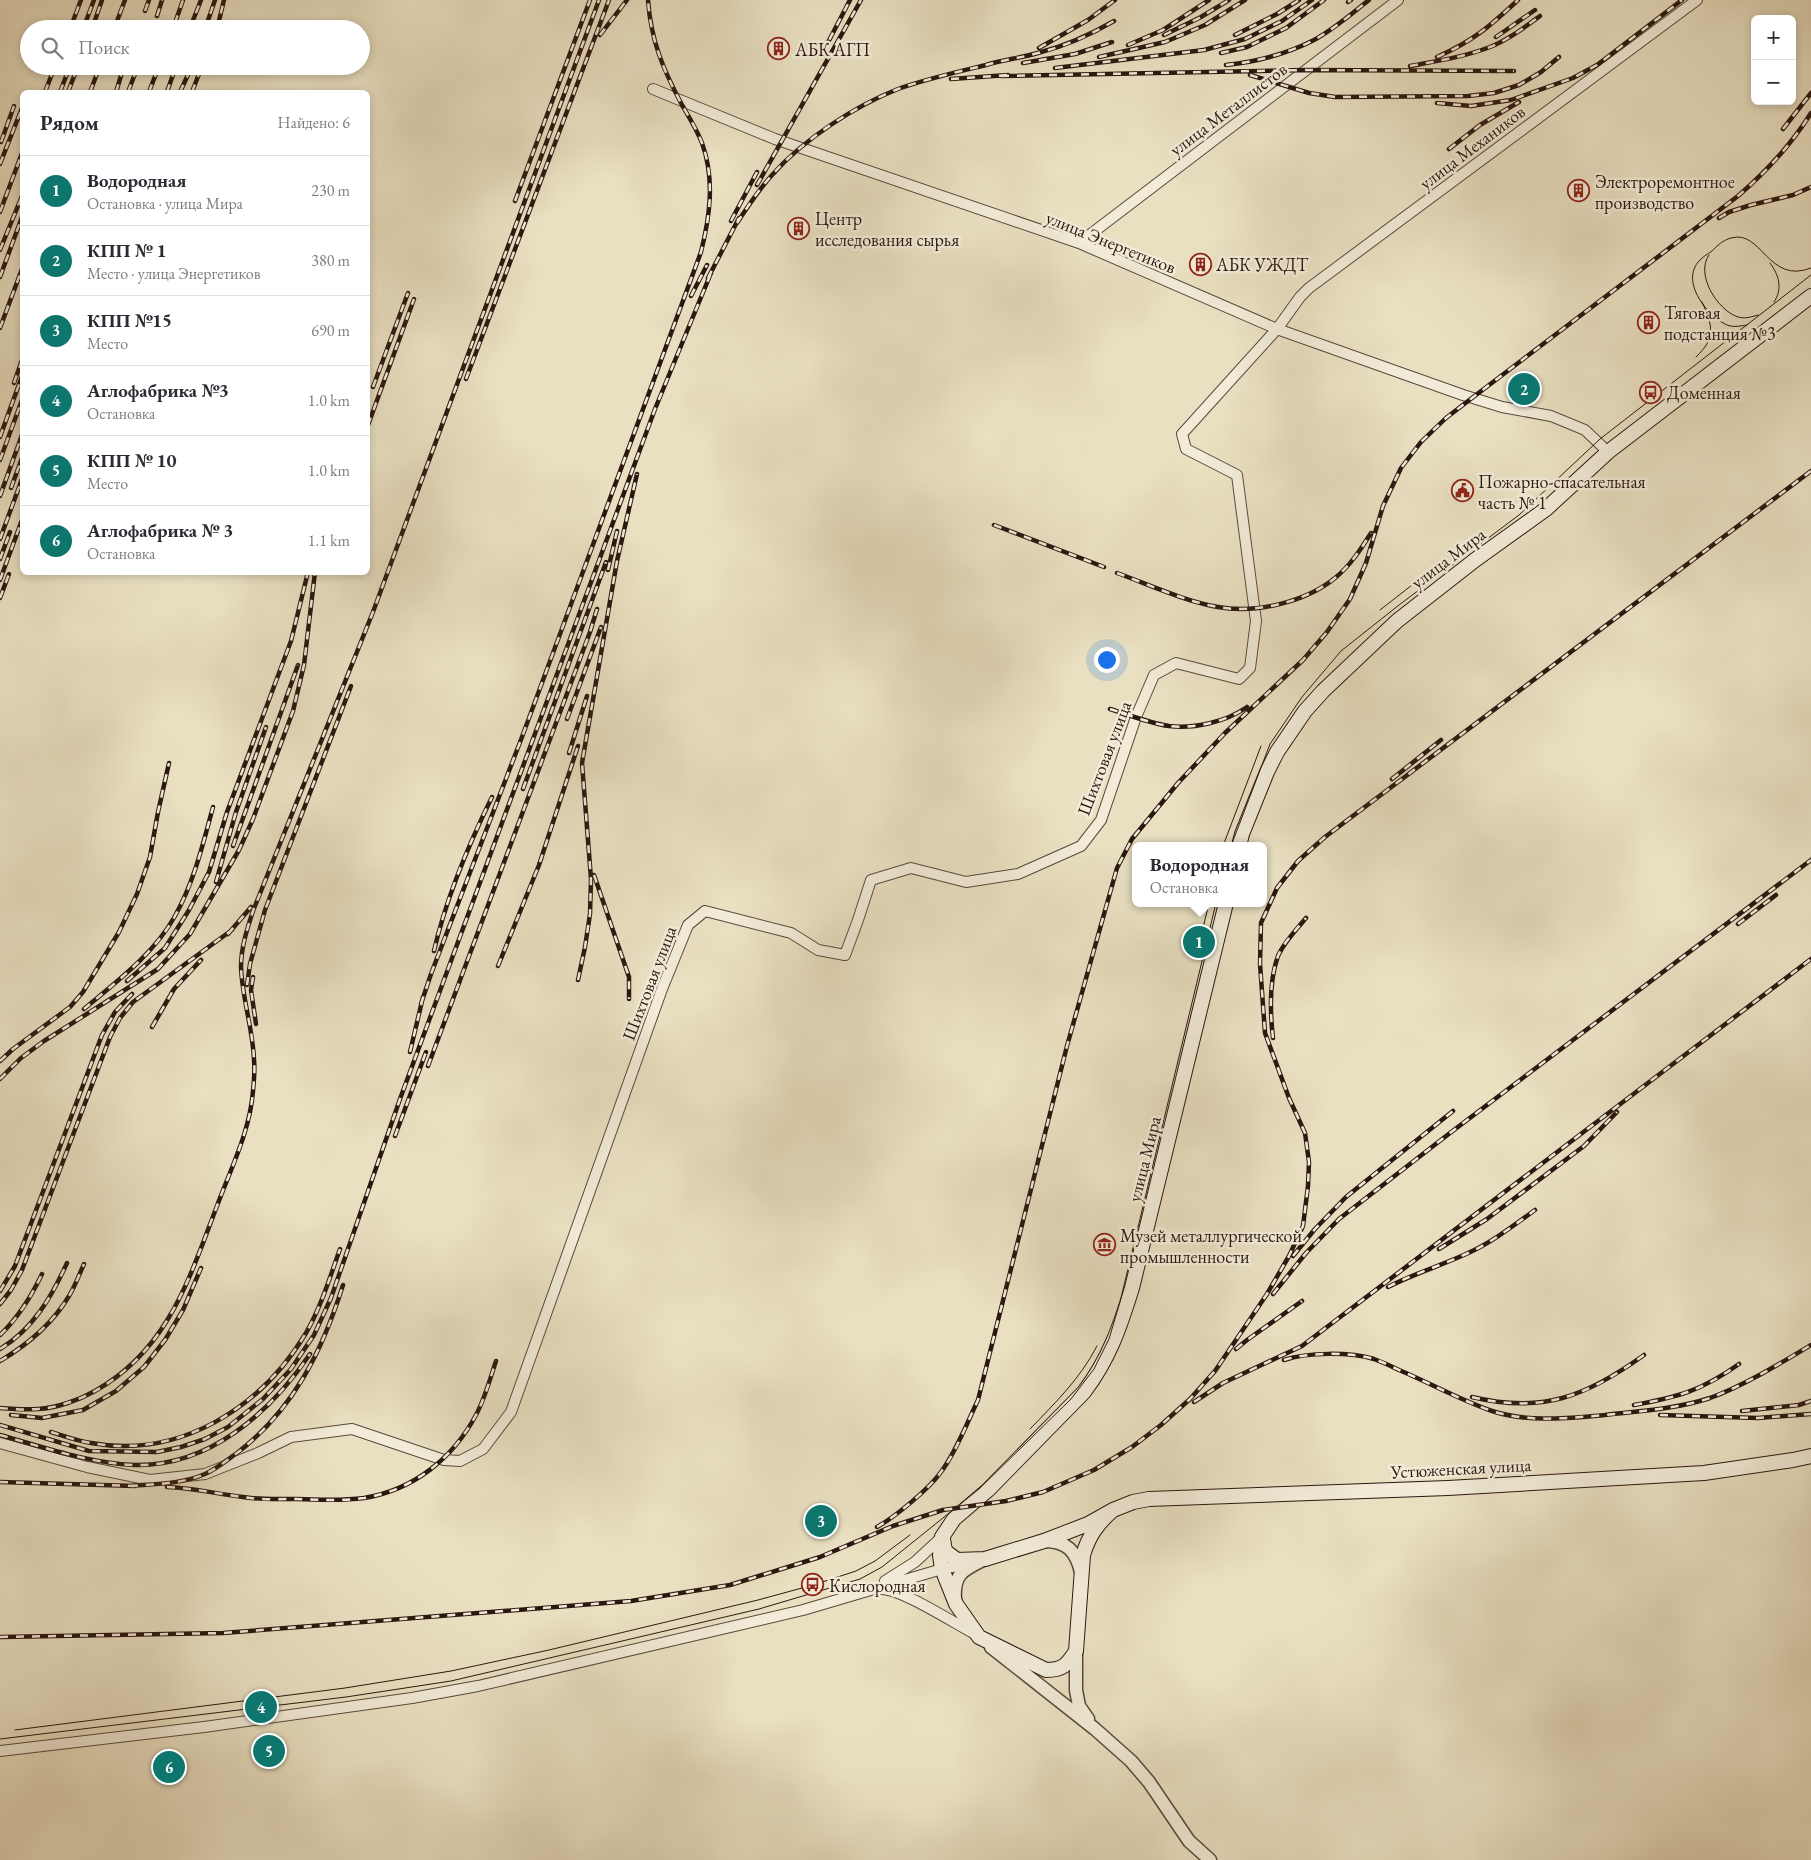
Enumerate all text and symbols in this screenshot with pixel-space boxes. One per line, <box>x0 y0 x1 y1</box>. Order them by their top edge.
map controls <box>1751 15 1796 105</box>
button: + <box>1751 15 1796 60</box>
search box <box>20 20 370 75</box>
icon: search <box>38 34 66 62</box>
text: Поиск <box>78 35 130 60</box>
building icon: АБК АГП <box>767 37 791 61</box>
place label: АБК АГП <box>794 38 870 61</box>
street label: улица Металлистов <box>1165 57 1292 161</box>
button: − <box>1751 60 1796 105</box>
street label: улица Механиков <box>1415 100 1530 194</box>
text: Рядом <box>40 109 99 136</box>
text: Найдено: 6 <box>278 112 350 133</box>
text: Водородная <box>87 168 186 193</box>
place label: Электроремонтное производство <box>1595 170 1735 214</box>
building icon: Электроремонтное производство <box>1567 179 1591 203</box>
text: 1 <box>52 180 60 201</box>
text: 230 m <box>311 180 350 201</box>
text: Остановка · улица Мира <box>87 193 243 214</box>
street label: улица Энергетиков <box>1043 205 1180 279</box>
place label: Центр исследования сырья <box>815 207 959 251</box>
building icon: Центр исследования сырья <box>787 216 811 240</box>
text: КПП № 1 <box>87 238 167 263</box>
text: 2 <box>52 250 60 271</box>
text: 380 m <box>311 250 350 271</box>
building icon: АБК УЖДТ <box>1188 252 1212 276</box>
place label: АБК УЖДТ <box>1215 253 1309 276</box>
text: Место · улица Энергетиков <box>87 263 261 284</box>
place label: Тяговая подстанция №3 <box>1664 301 1776 345</box>
text: КПП №15 <box>87 308 172 333</box>
building icon: Тяговая подстанция №3 <box>1636 310 1660 334</box>
text: 3 <box>52 320 60 341</box>
text: 690 m <box>311 320 350 341</box>
text: Место <box>87 333 128 354</box>
pin: 2 <box>1508 370 1540 408</box>
text: Аглофабрика №3 <box>87 378 229 403</box>
bus stop icon: Доменная <box>1639 380 1663 404</box>
place label: Доменная <box>1667 381 1741 404</box>
text: 4 <box>52 390 60 411</box>
text: 1.0 km <box>308 390 350 411</box>
text: Остановка <box>87 403 156 424</box>
text: КПП № 10 <box>87 448 177 473</box>
text: 5 <box>52 460 60 481</box>
text: 1.0 km <box>308 460 350 481</box>
place label: Пожарно-спасательная часть № 1 <box>1478 470 1646 514</box>
text: Место <box>87 473 128 494</box>
public building icon: Пожарно-спасательная часть № 1 <box>1450 479 1474 503</box>
text: Аглофабрика № 3 <box>87 518 233 543</box>
street label: улица Мира <box>1406 522 1491 594</box>
text: 6 <box>52 530 60 551</box>
text: 1.1 km <box>308 530 350 551</box>
text: Остановка <box>87 543 156 564</box>
your location <box>1094 647 1120 673</box>
street label: Шихтовая улица <box>1072 697 1137 818</box>
popup <box>1132 842 1267 907</box>
text: Водородная <box>1150 852 1249 877</box>
text: Остановка <box>1150 877 1218 898</box>
street label: Шихтовая улица <box>617 922 682 1043</box>
pin: 1 <box>1183 923 1215 961</box>
street label: улица Мира <box>1122 1113 1166 1204</box>
place label: Музей металлургической промышленности <box>1120 1224 1302 1268</box>
museum icon: Музей металлургической промышленности <box>1092 1233 1116 1257</box>
street label: Устюженская улица <box>1389 1453 1533 1483</box>
pin: 3 <box>805 1502 837 1540</box>
bus stop icon: Кислородная <box>801 1573 825 1597</box>
place label: Кислородная <box>829 1574 925 1597</box>
pin: 4 <box>245 1688 277 1726</box>
pin: 5 <box>253 1732 285 1770</box>
pin: 6 <box>153 1748 185 1786</box>

